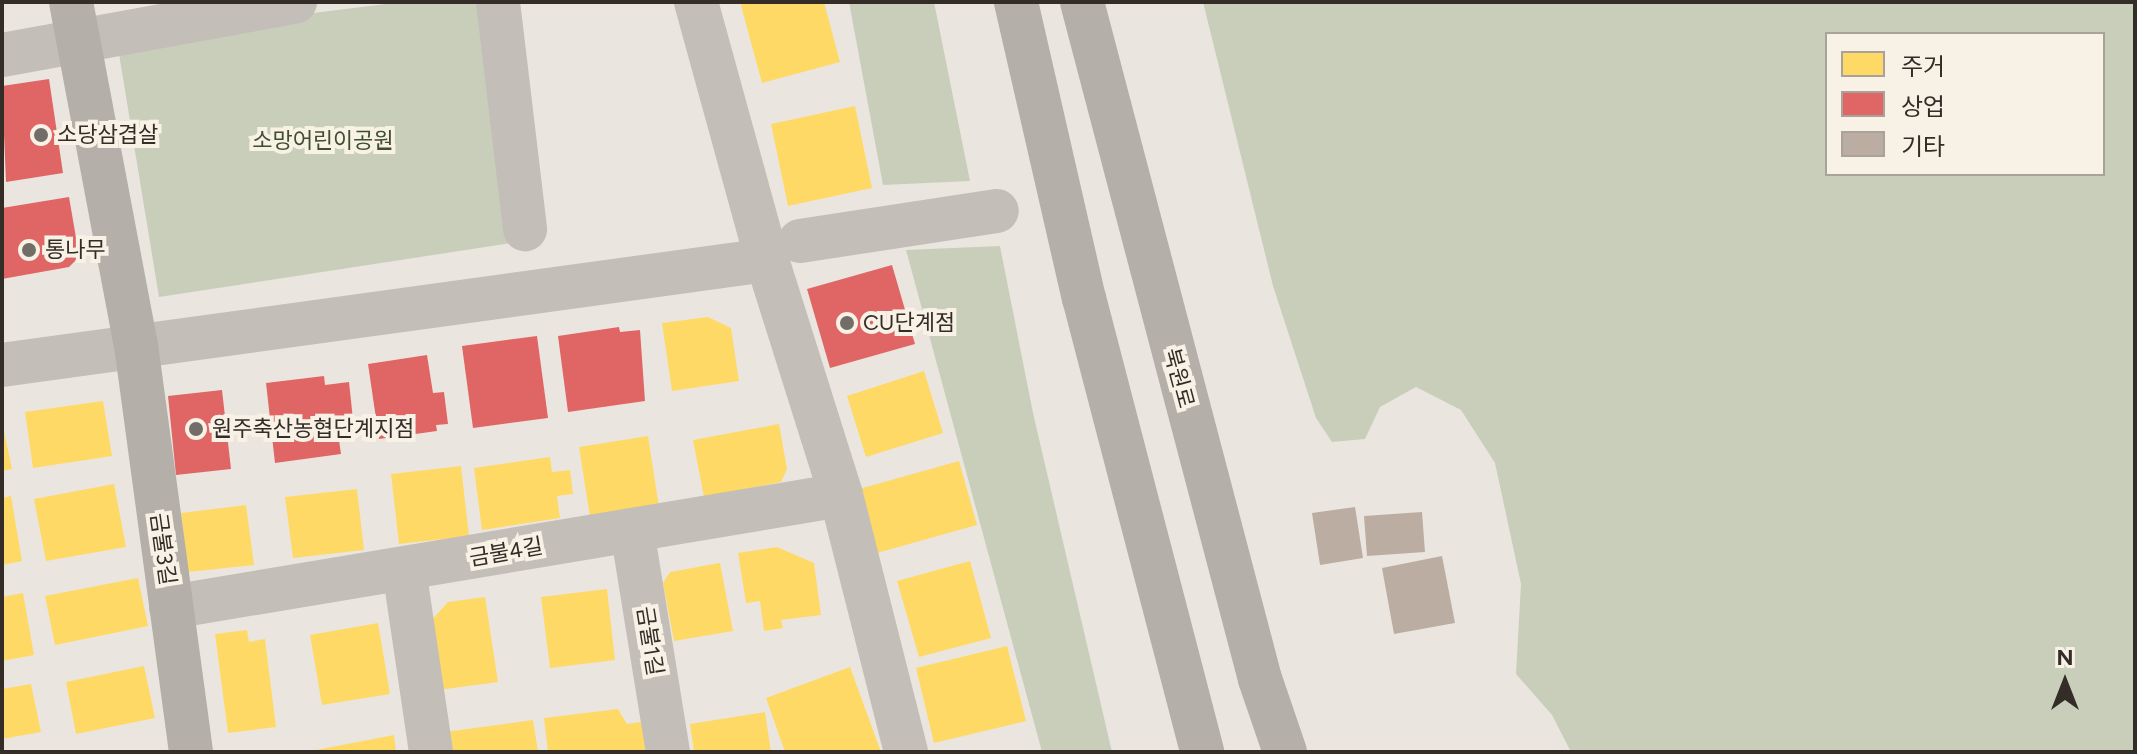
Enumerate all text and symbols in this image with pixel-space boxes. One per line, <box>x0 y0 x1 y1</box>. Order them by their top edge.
legend <box>1825 32 2105 176</box>
text: 주거 <box>1901 52 1945 81</box>
text: 상업 <box>1901 92 1945 121</box>
place label: 소당삼겹살 <box>57 122 158 148</box>
marker: 소당삼겹살 <box>32 126 50 144</box>
park label: 소망어린이공원 <box>252 128 394 154</box>
text: 기타 <box>1901 132 1945 161</box>
place label: 통나무 <box>45 237 106 263</box>
marker: 통나무 <box>20 241 38 259</box>
place label: CU단계점 <box>863 310 955 336</box>
marker: CU단계점 <box>838 314 856 332</box>
street label: 북원로 <box>1158 345 1200 411</box>
place label: 원주축산농협단계지점 <box>212 416 414 442</box>
marker: 원주축산농협단계지점 <box>187 420 205 438</box>
street label: 금불3길 <box>145 511 181 587</box>
street label: 금불4길 <box>467 533 545 571</box>
street label: 금불1길 <box>632 604 668 678</box>
north arrow <box>2025 642 2105 722</box>
text: N <box>2056 644 2074 671</box>

